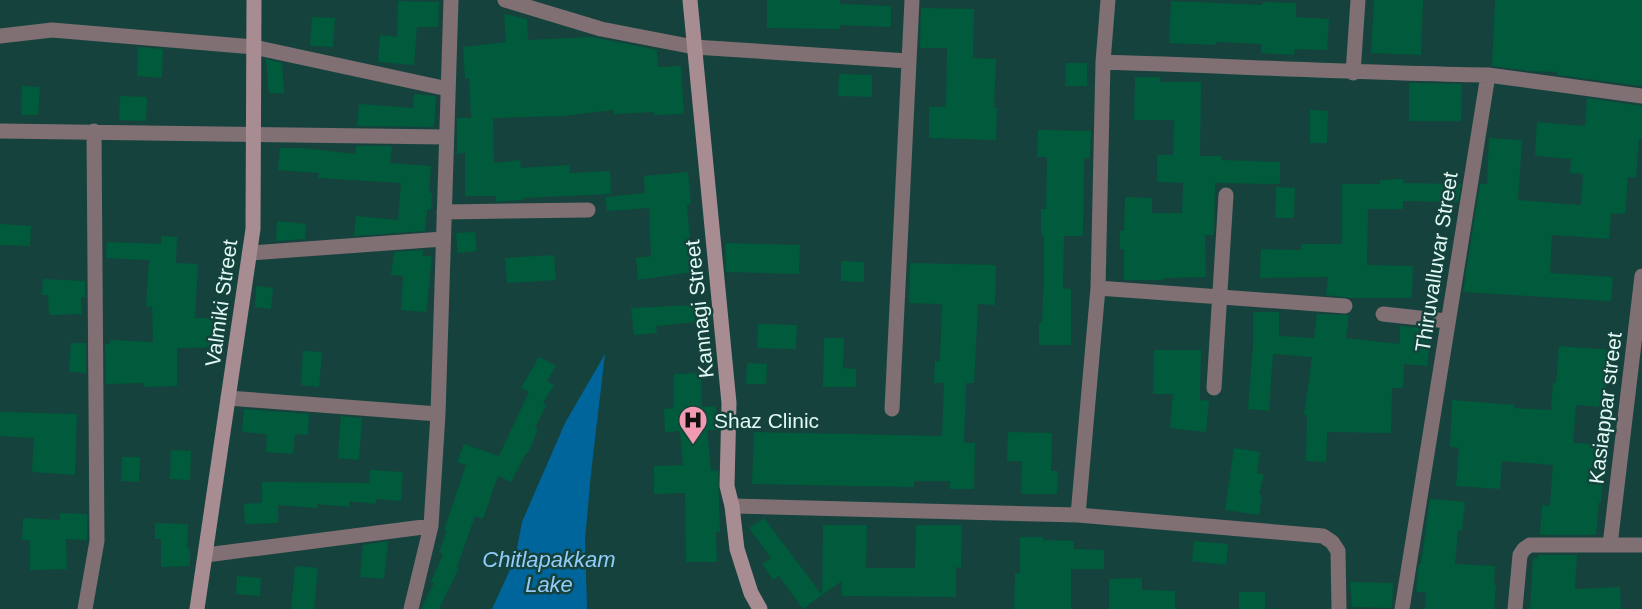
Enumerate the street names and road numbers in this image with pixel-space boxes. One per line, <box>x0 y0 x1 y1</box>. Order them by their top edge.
street label: Thiruvalluvar Street <box>1410 170 1462 354</box>
street label: Valmiki Street <box>201 238 241 368</box>
street label: Kannagi Street <box>680 239 718 379</box>
street label: Kasiappar street <box>1584 331 1626 485</box>

